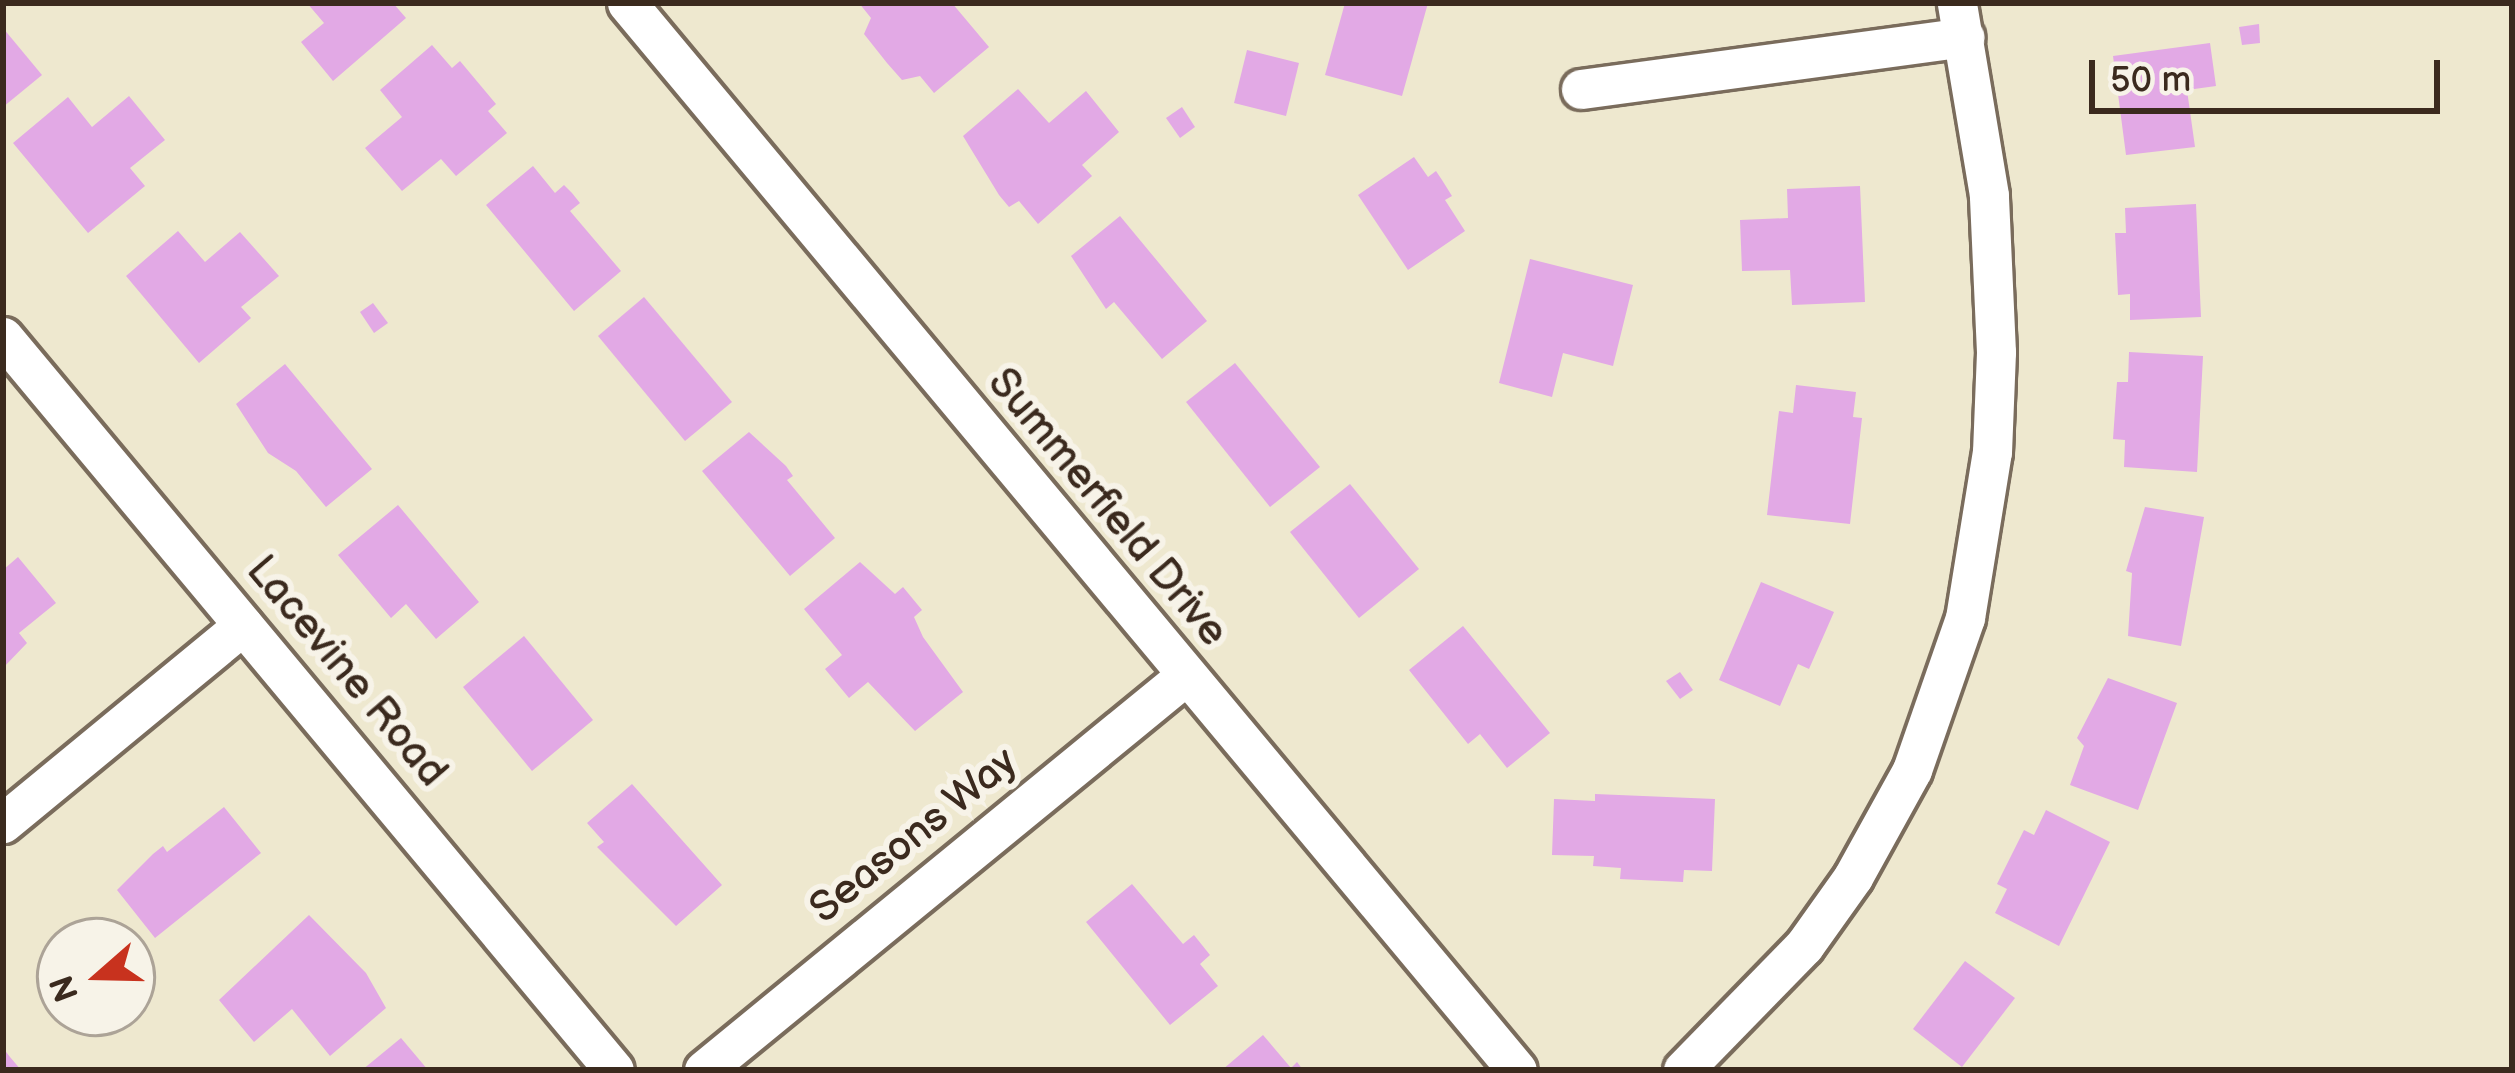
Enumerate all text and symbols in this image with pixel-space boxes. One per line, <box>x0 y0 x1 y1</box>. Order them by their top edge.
scale bar <box>2095 36 2446 110</box>
text: 50 m <box>2110 59 2191 102</box>
street label: Summerfield Drive <box>976 359 1238 657</box>
street label: Lacevine Road <box>235 547 457 797</box>
street label: Seasons Way <box>800 737 1028 935</box>
north arrow <box>36 917 156 1037</box>
text: N <box>42 970 88 1007</box>

